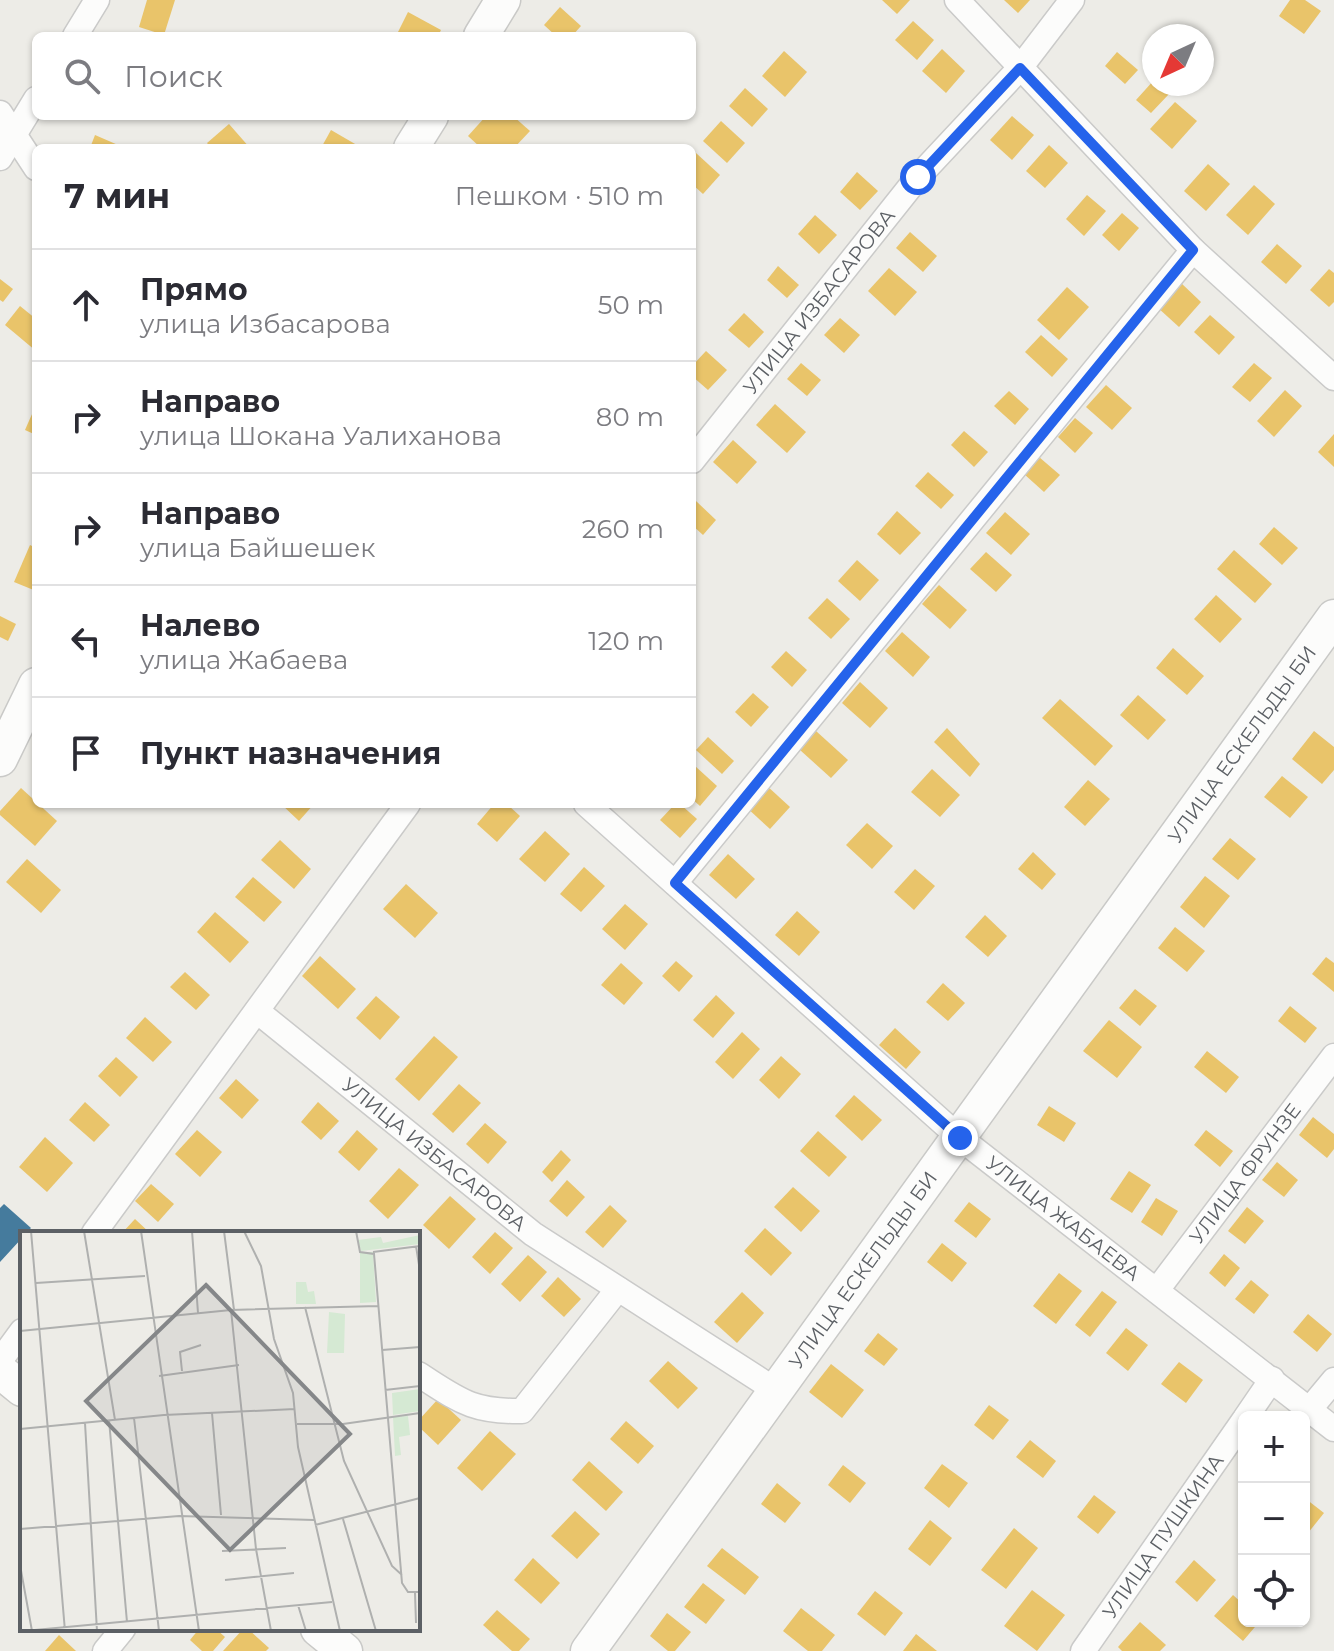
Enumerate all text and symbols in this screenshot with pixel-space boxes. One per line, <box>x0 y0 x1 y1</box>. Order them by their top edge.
north arrow <box>1142 24 1214 96</box>
search box <box>32 32 696 120</box>
icon: search <box>60 54 104 98</box>
text: Поиск <box>124 58 223 95</box>
route start <box>900 159 936 195</box>
text: 7 мин <box>64 175 170 217</box>
text: Пешком · 510 m <box>455 180 664 212</box>
street label: УЛИЦА ИЗБАСАРОВА <box>738 204 900 399</box>
text: Прямо <box>140 271 248 308</box>
icon: ahead <box>64 283 108 327</box>
text: 50 m <box>598 289 664 321</box>
text: улица Избасарова <box>140 308 391 340</box>
text: Направо <box>140 383 280 420</box>
icon: right <box>64 395 108 439</box>
text: 80 m <box>596 401 664 433</box>
text: улица Шокана Уалиханова <box>140 420 502 452</box>
text: Направо <box>140 495 280 532</box>
icon: right <box>64 507 108 551</box>
text: 260 m <box>582 513 664 545</box>
text: улица Байшешек <box>140 532 375 564</box>
text: Налево <box>140 607 260 644</box>
icon: left <box>64 619 108 663</box>
text: 120 m <box>588 625 664 657</box>
street label: УЛИЦА ЕСКЕЛЬДЫ БИ <box>1163 641 1321 848</box>
text: улица Жабаева <box>140 644 348 676</box>
icon: arrive <box>64 731 108 775</box>
text: Пункт назначения <box>140 735 441 772</box>
street label: УЛИЦА ИЗБАСАРОВА <box>337 1073 531 1236</box>
street label: УЛИЦА ФРУНЗЕ <box>1184 1099 1306 1248</box>
route end <box>942 1120 978 1156</box>
street label: УЛИЦА ЖАБАЕВА <box>981 1151 1145 1286</box>
street label: УЛИЦА ЕСКЕЛЬДЫ БИ <box>784 1167 942 1373</box>
inset map <box>20 1231 420 1631</box>
map controls <box>1238 1411 1310 1627</box>
button: + <box>1238 1411 1310 1483</box>
street label: УЛИЦА ПУШКИНА <box>1098 1449 1229 1623</box>
button: − <box>1238 1483 1310 1555</box>
button: locate <box>1238 1555 1310 1627</box>

